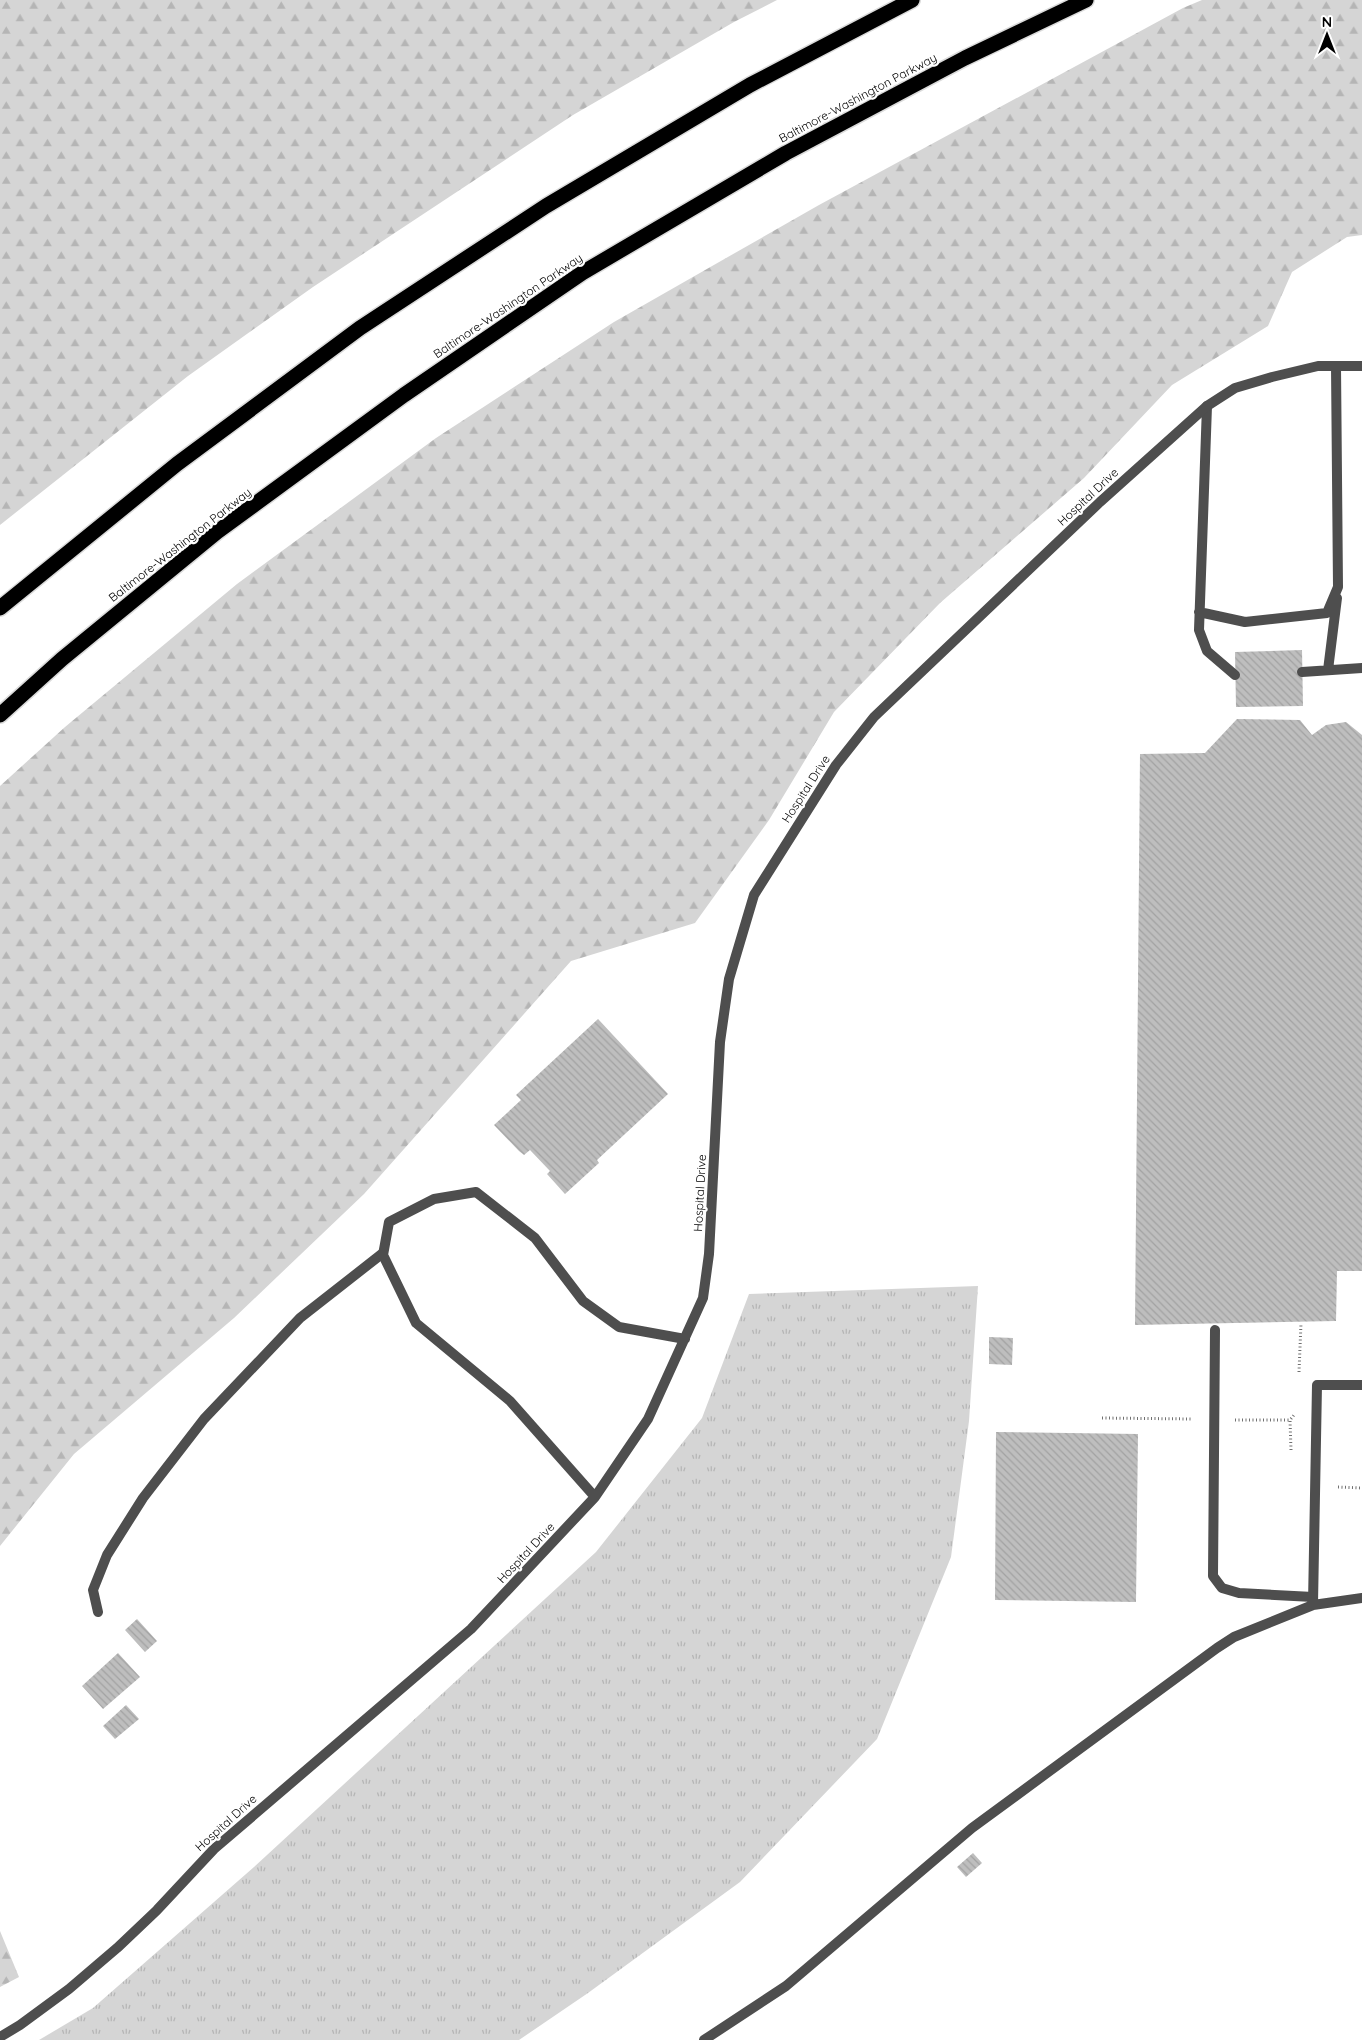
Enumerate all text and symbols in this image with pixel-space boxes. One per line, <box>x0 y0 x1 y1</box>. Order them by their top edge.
north arrow <box>1302 10 1352 60</box>
text: N <box>1322 13 1332 31</box>
street label: Baltimore-Washington Parkway <box>776 49 939 146</box>
street label: Baltimore-Washington Parkway <box>430 250 585 361</box>
street label: Hospital Drive <box>1054 465 1121 529</box>
street label: Baltimore-Washington Parkway <box>105 484 254 605</box>
street label: Hospital Drive <box>778 752 833 825</box>
street label: Hospital Drive <box>690 1154 709 1232</box>
street label: Hospital Drive <box>494 1519 558 1586</box>
street label: Hospital Drive <box>192 1791 260 1854</box>

